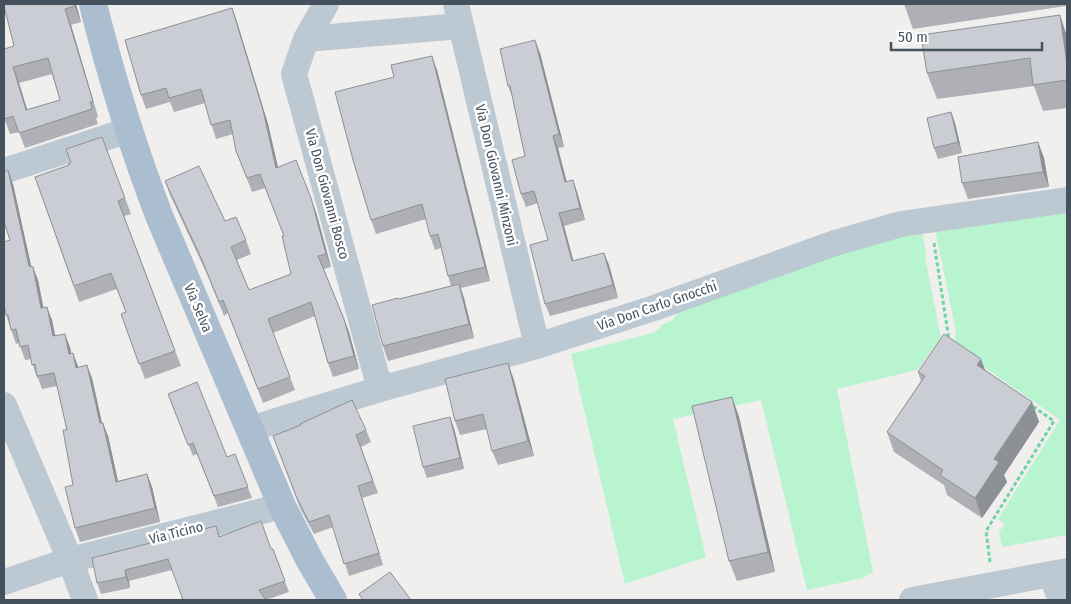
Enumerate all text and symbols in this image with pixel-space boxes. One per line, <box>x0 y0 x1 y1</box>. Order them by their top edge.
scale bar <box>891 20 1042 52</box>
text: 50 m <box>898 28 928 46</box>
street label: Via Don Giovanni Minzoni <box>471 103 521 247</box>
street label: Via Don Giovanni Bosco <box>301 127 353 261</box>
street label: Via Don Carlo Gnocchi <box>595 278 719 334</box>
street label: Via Selva <box>180 281 216 335</box>
street label: Via Ticino <box>147 518 205 548</box>

